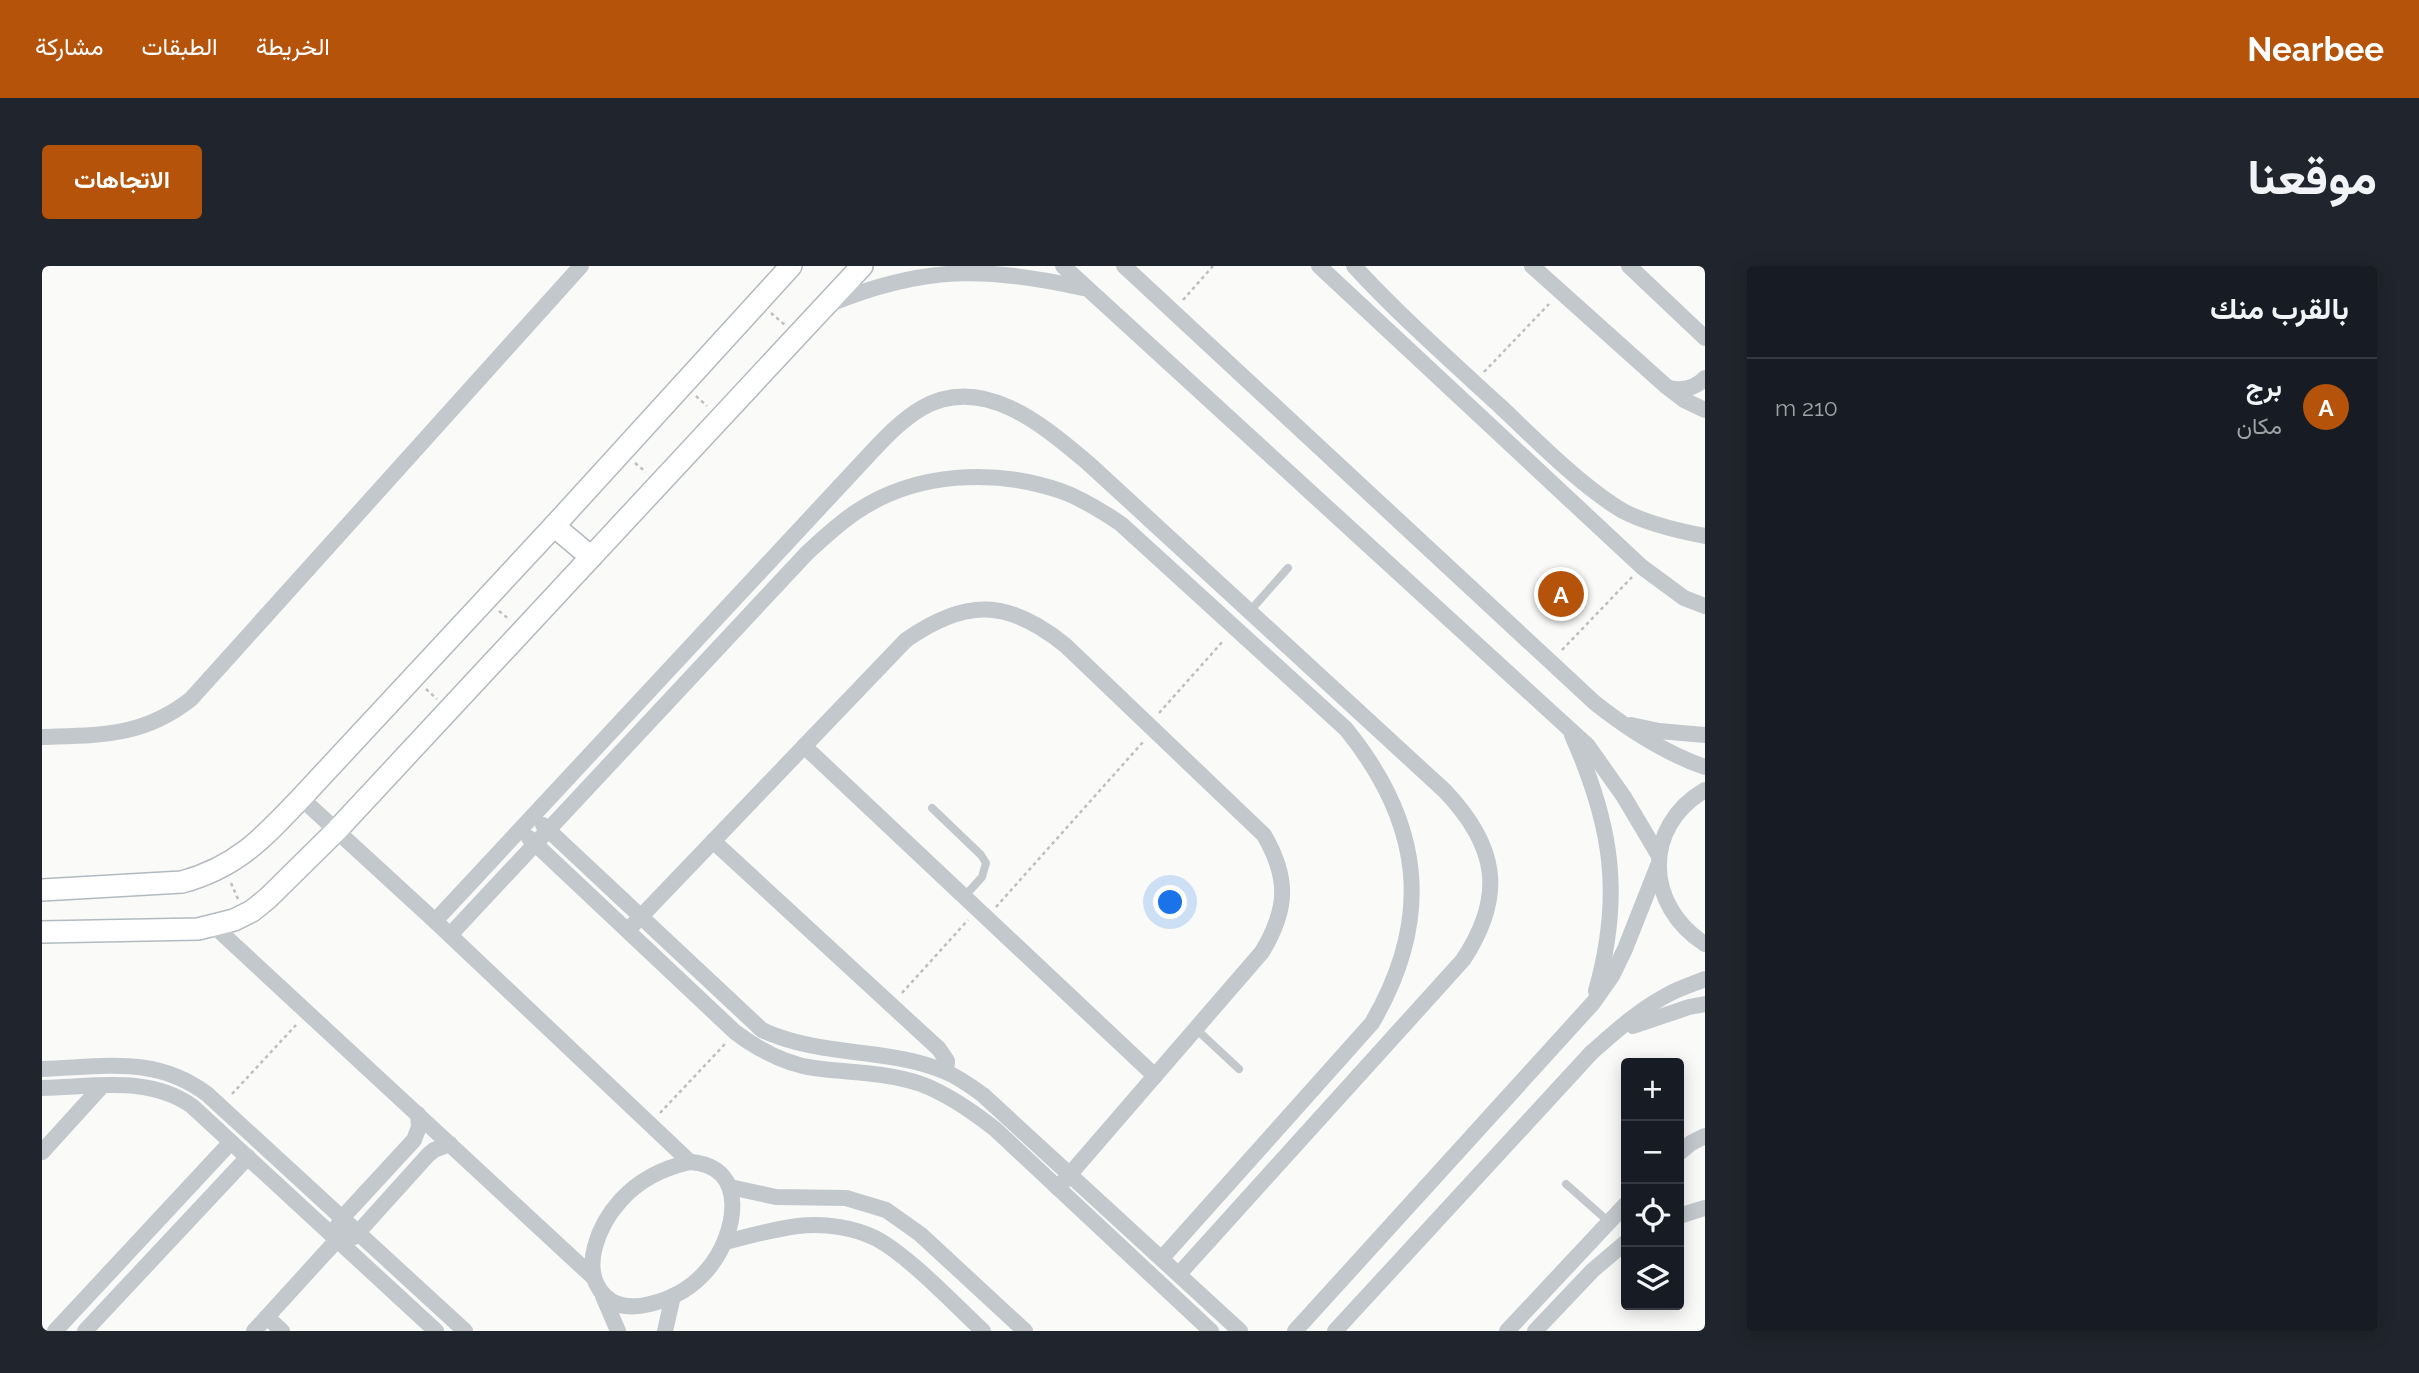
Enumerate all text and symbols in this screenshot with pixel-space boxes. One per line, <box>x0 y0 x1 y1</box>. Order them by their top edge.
text: Nearbee <box>2247 30 2384 69</box>
text: مشاركة <box>35 32 103 61</box>
text: الطبقات <box>141 32 218 61</box>
text: الخريطة <box>256 32 330 61</box>
button: الاتجاهات <box>42 145 202 219</box>
text: موقعنا <box>2247 148 2377 205</box>
text: بالقرب منك <box>2210 291 2349 326</box>
text: برج <box>2246 372 2282 402</box>
text: 210 m <box>1775 394 1838 421</box>
text: A <box>2318 394 2334 421</box>
text: مكان <box>2236 412 2282 439</box>
pin: A <box>1538 568 1584 620</box>
your location <box>1153 885 1187 919</box>
map controls <box>1621 1058 1684 1310</box>
button: + <box>1621 1058 1684 1121</box>
button: − <box>1621 1121 1684 1184</box>
button: locate <box>1621 1184 1684 1247</box>
button: layers <box>1621 1247 1684 1310</box>

